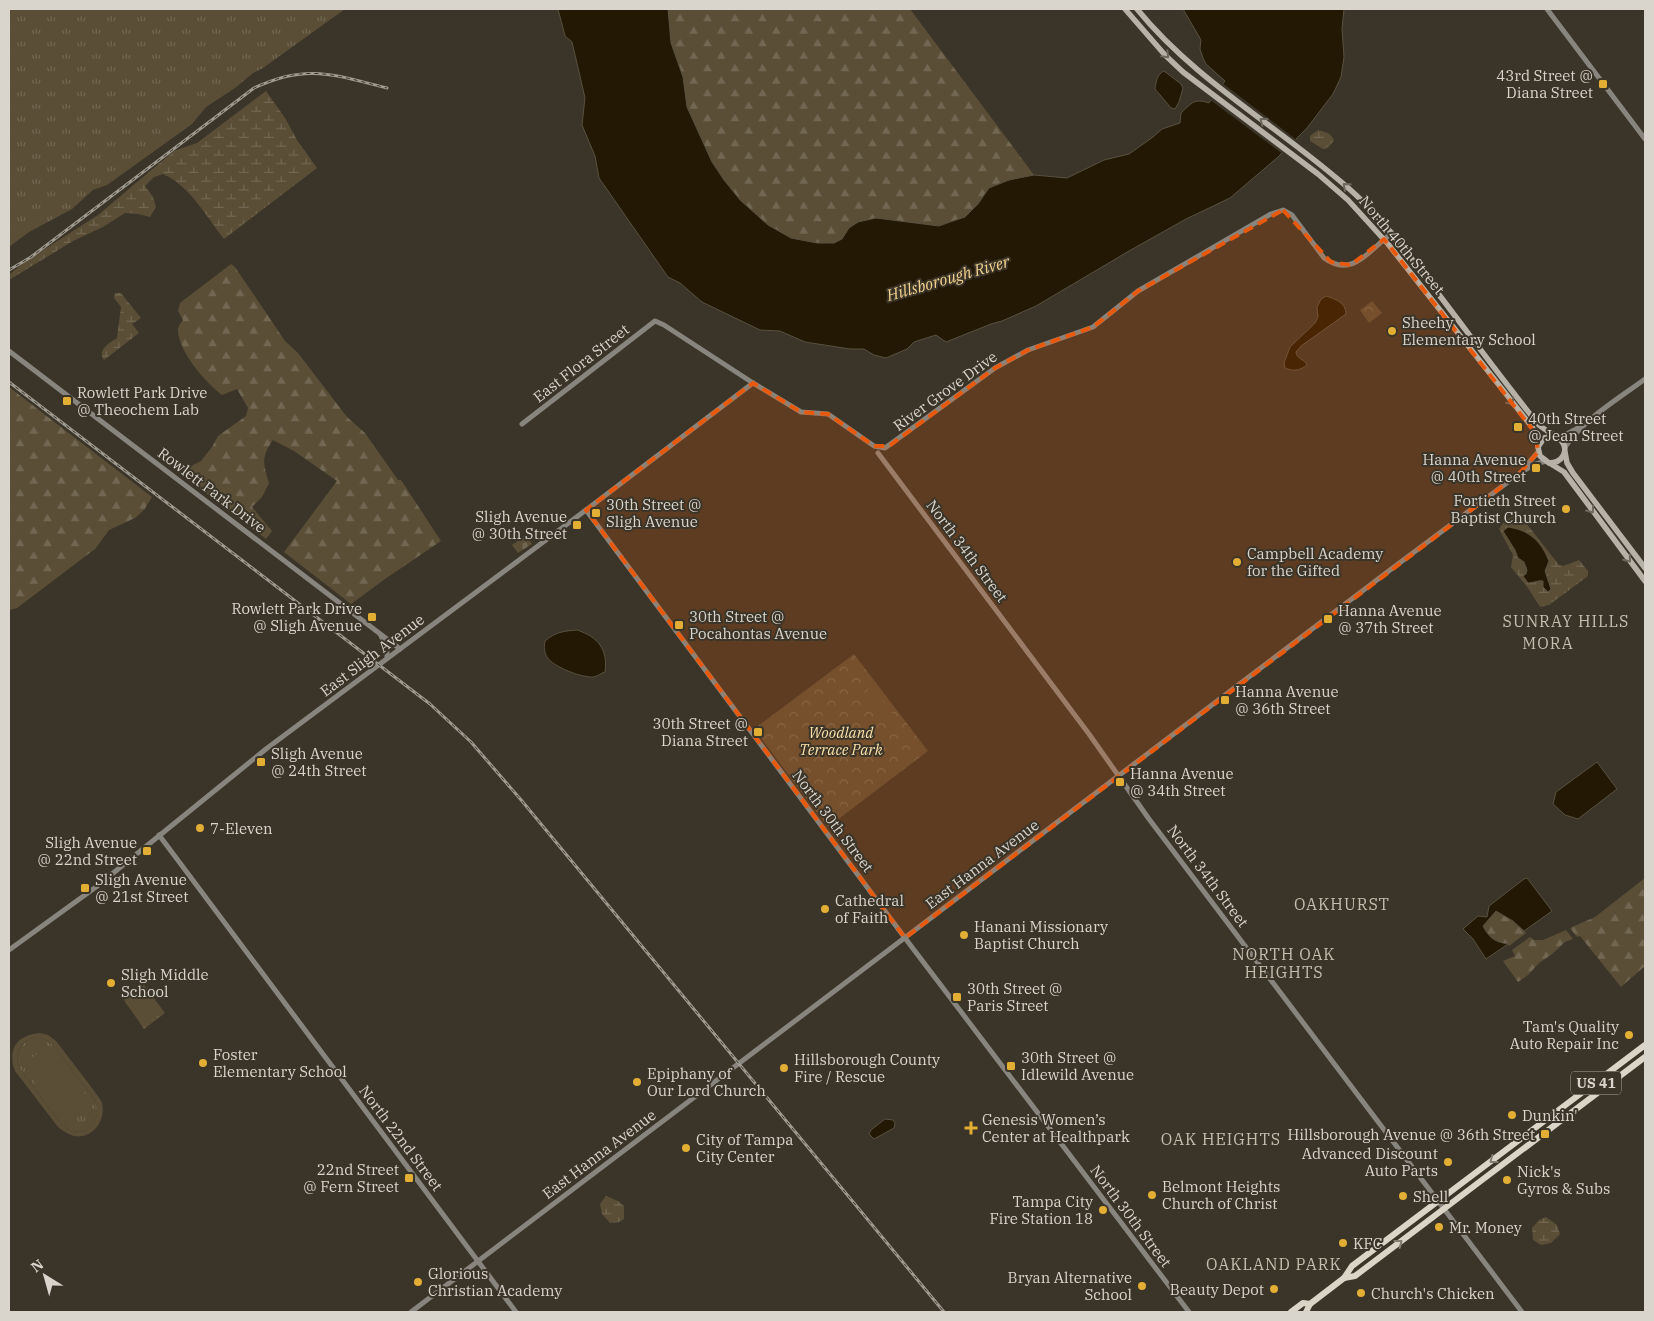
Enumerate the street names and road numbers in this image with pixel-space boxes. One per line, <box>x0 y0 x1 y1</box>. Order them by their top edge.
street label: North 40th Street <box>1355 192 1449 298</box>
street label: East Flora Street <box>529 320 633 406</box>
street label: River Grove Drive <box>889 347 1001 435</box>
street label: Rowlett Park Drive <box>154 443 270 537</box>
street label: North 34th Street <box>922 496 1012 606</box>
street label: East Sligh Avenue <box>316 610 428 700</box>
street label: North 30th Street <box>788 766 878 876</box>
street label: East Hanna Avenue <box>921 815 1043 913</box>
street label: North 34th Street <box>1163 821 1253 931</box>
road number: US 41 <box>1571 1072 1621 1094</box>
street label: North 22nd Street <box>355 1081 447 1195</box>
street label: East Hanna Avenue <box>538 1105 660 1203</box>
street label: North 30th Street <box>1086 1161 1176 1271</box>

